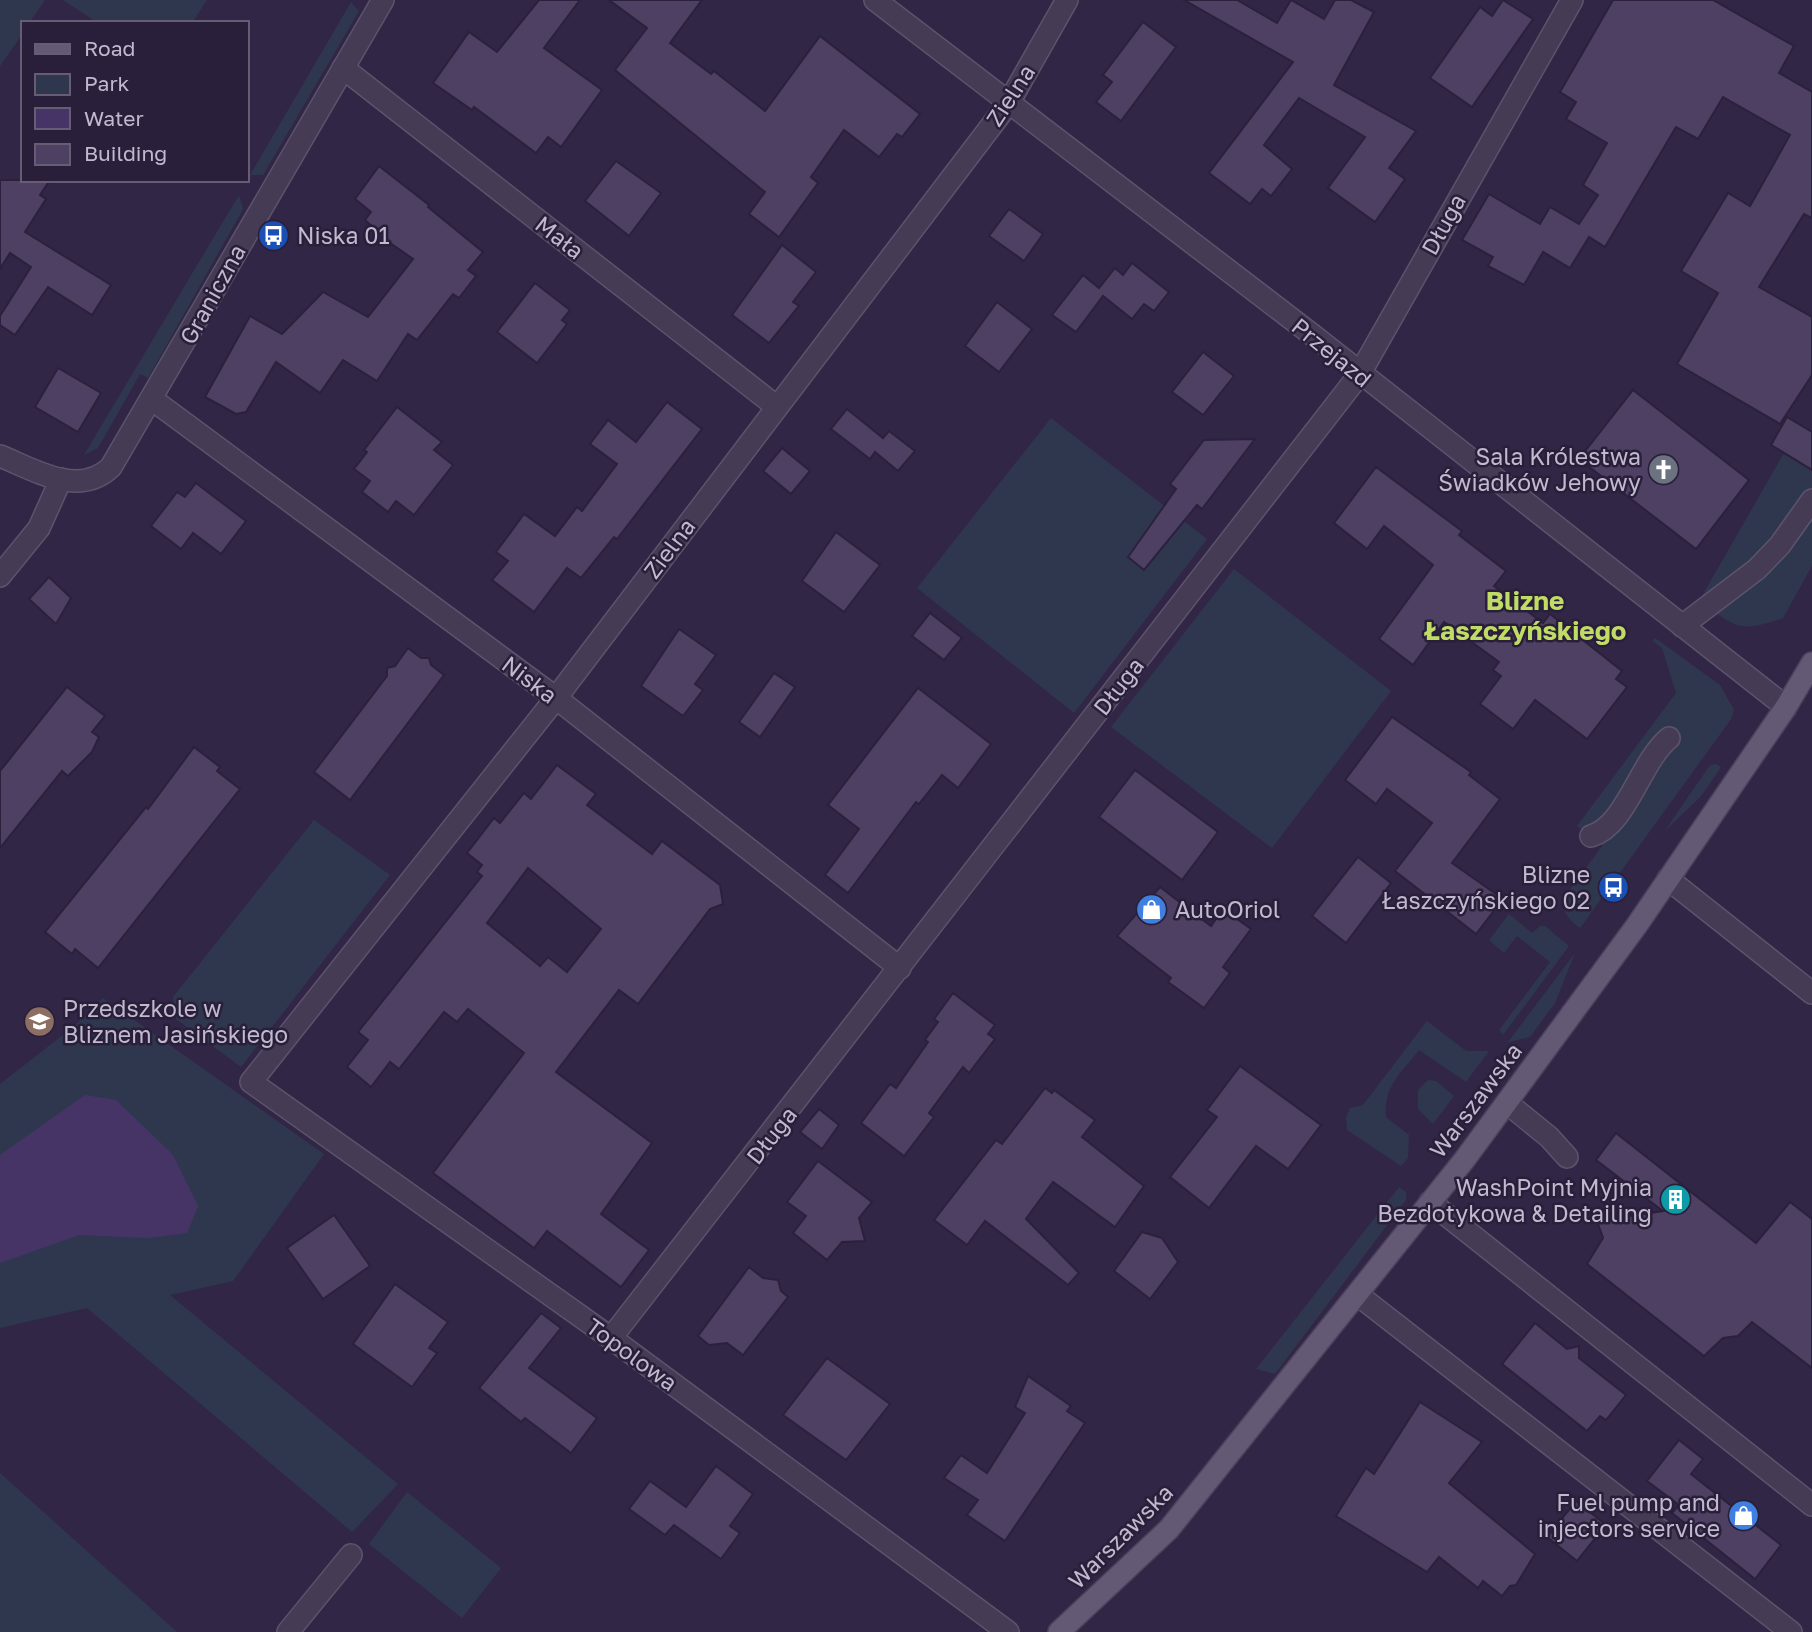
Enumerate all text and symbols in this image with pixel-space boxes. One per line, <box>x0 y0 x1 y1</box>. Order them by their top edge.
legend <box>21 21 248 182</box>
text: Road <box>84 35 135 61</box>
street label: Zielna <box>980 59 1040 131</box>
text: Park <box>84 70 130 96</box>
text: Water <box>84 105 144 131</box>
text: Building <box>84 140 167 166</box>
street label: Długa <box>1415 189 1471 259</box>
street label: Mała <box>530 209 590 265</box>
bus stop icon: Niska 01 <box>257 218 291 252</box>
place label: Niska 01 <box>297 221 390 249</box>
street label: Graniczna <box>173 239 251 349</box>
street label: Przejazd <box>1287 311 1377 393</box>
place label: Sala Królestwa Świadków Jehowy <box>1438 442 1641 496</box>
church icon: Sala Królestwa Świadków Jehowy <box>1647 452 1681 486</box>
street label: Zielna <box>637 512 701 584</box>
district label: Blizne Łaszczyńskiego <box>1424 585 1626 646</box>
street label: Niska <box>497 649 563 709</box>
street label: Długa <box>1087 652 1149 720</box>
place label: Blizne Łaszczyńskiego 02 <box>1382 860 1590 914</box>
bus stop icon: Blizne Łaszczyńskiego 02 <box>1596 870 1630 904</box>
shop icon: AutoOriol <box>1135 892 1169 926</box>
place label: AutoOriol <box>1175 895 1280 923</box>
place label: Przedszkole w Bliznem Jasińskiego <box>63 994 288 1048</box>
school or university icon: Przedszkole w Bliznem Jasińskiego <box>23 1004 57 1038</box>
street label: Warszawska <box>1423 1037 1527 1163</box>
street label: Długa <box>740 1101 802 1169</box>
place label: WashPoint Myjnia Bezdotykowa & Detailing <box>1377 1173 1652 1227</box>
building icon: WashPoint Myjnia Bezdotykowa & Detailing <box>1658 1183 1692 1217</box>
street label: Topolowa <box>581 1312 683 1396</box>
street label: Warszawska <box>1062 1478 1178 1594</box>
place label: Fuel pump and injectors service <box>1538 1488 1720 1542</box>
shop icon: Fuel pump and injectors service <box>1726 1498 1760 1532</box>

